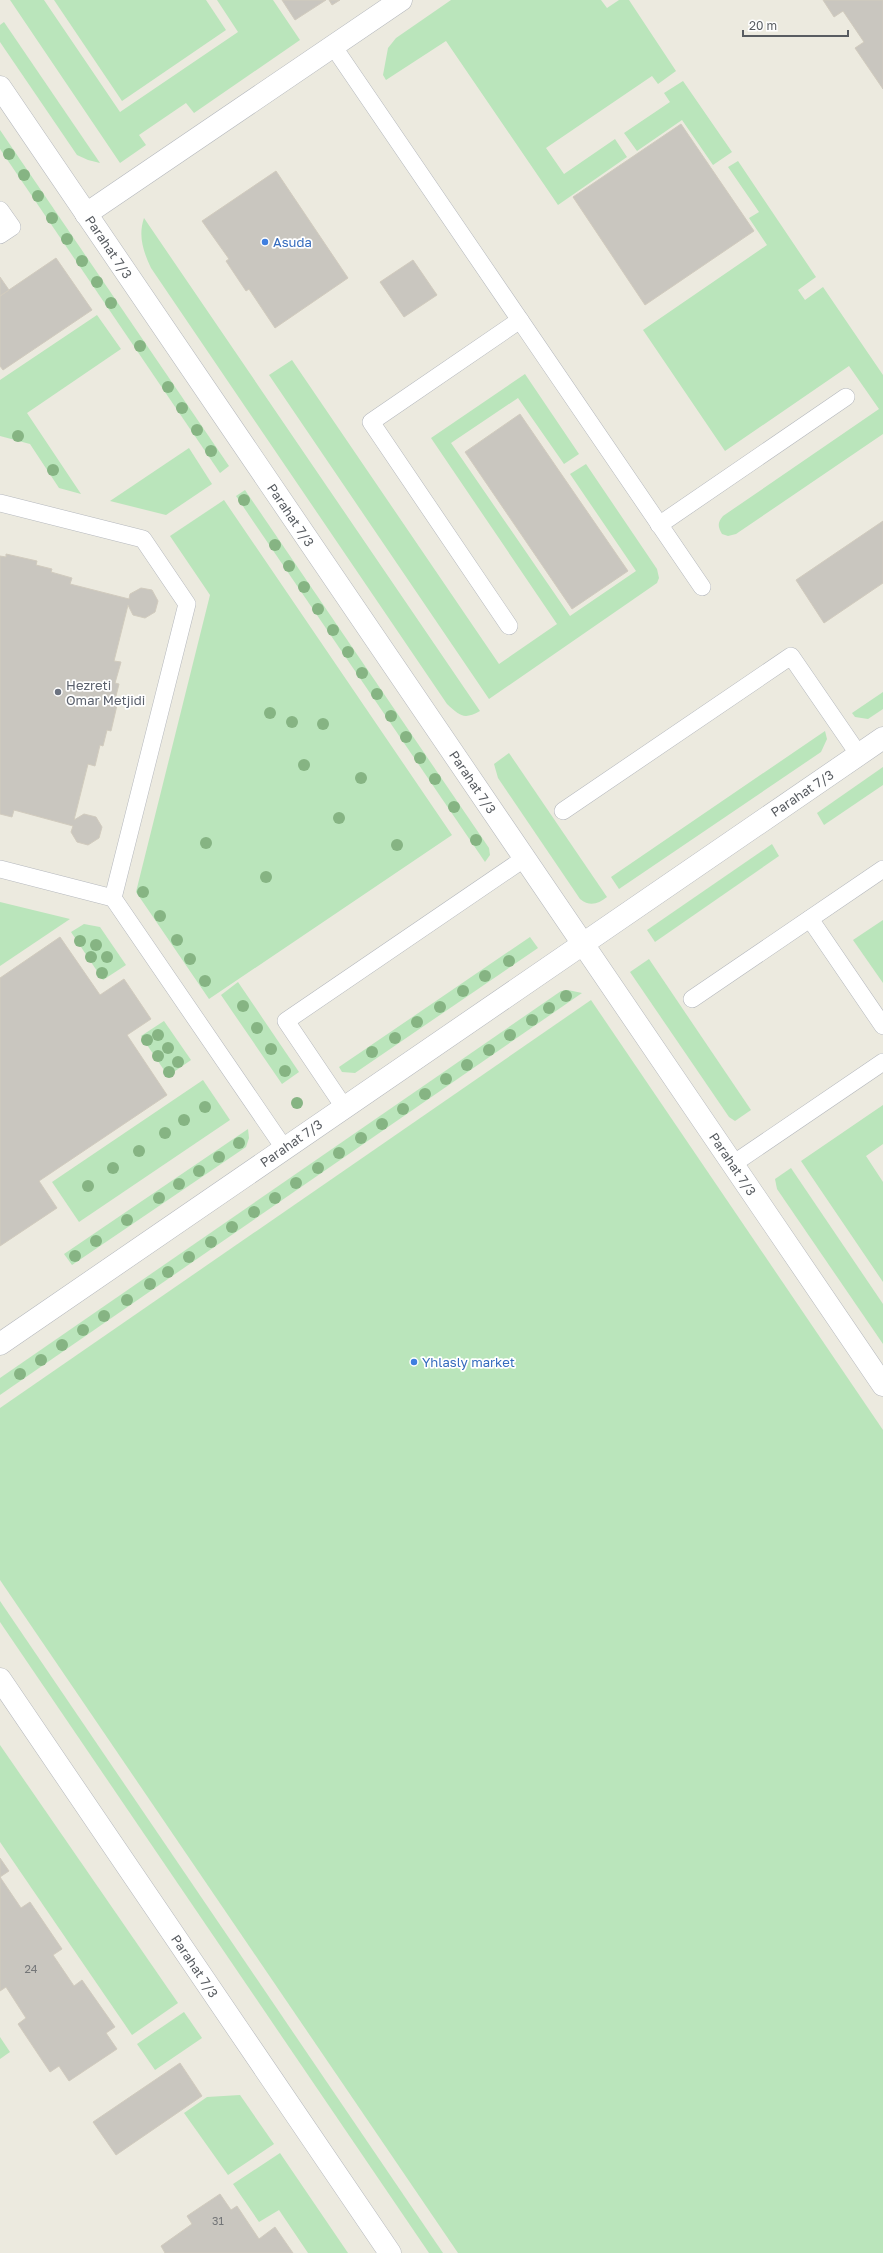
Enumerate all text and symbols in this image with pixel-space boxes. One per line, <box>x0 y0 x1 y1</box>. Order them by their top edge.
scale bar <box>743 12 848 38</box>
text: 20 m <box>749 18 777 33</box>
street label: Parahat 7/3 <box>82 213 136 281</box>
place label: Asuda <box>273 234 312 250</box>
marker: Asuda <box>260 237 270 247</box>
street label: Parahat 7/3 <box>264 481 318 549</box>
place label: Hezreti Omar Metjidi <box>66 677 145 708</box>
marker: Hezreti Omar Metjidi <box>53 687 63 697</box>
street label: Parahat 7/3 <box>446 748 500 816</box>
street label: Parahat 7/3 <box>768 766 836 820</box>
street label: Parahat 7/3 <box>257 1116 325 1170</box>
street label: Parahat 7/3 <box>706 1130 760 1198</box>
place label: Yhlasly market <box>422 1354 515 1370</box>
marker: Yhlasly market <box>409 1357 419 1367</box>
street label: Parahat 7/3 <box>168 1932 222 2000</box>
house number: 24 <box>24 1962 38 1975</box>
house number: 31 <box>212 2214 224 2227</box>

